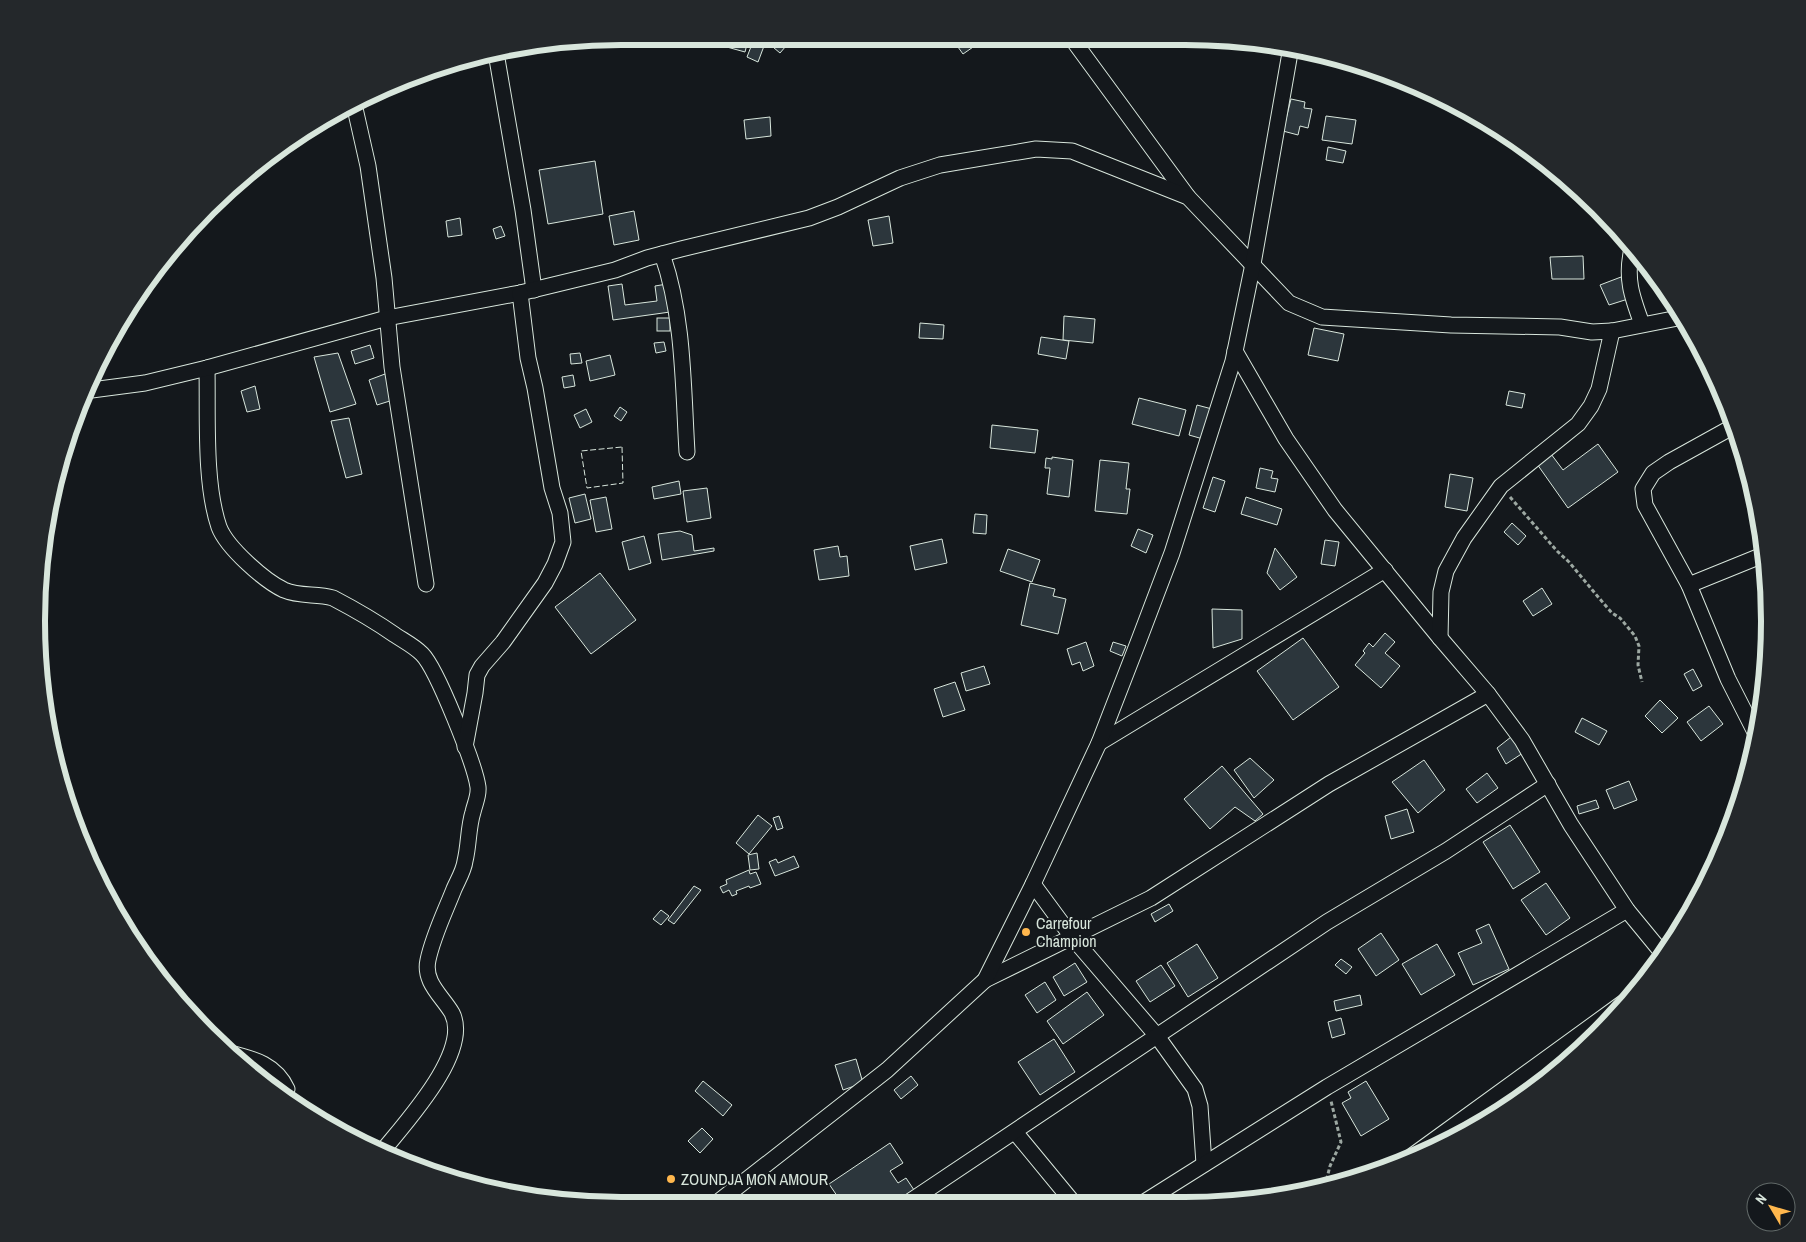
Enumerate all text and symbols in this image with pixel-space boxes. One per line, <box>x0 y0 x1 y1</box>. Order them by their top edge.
place label: Carrefour Champion <box>1036 912 1097 952</box>
marker: Carrefour Champion <box>1020 926 1032 938</box>
place label: ZOUNDJA MON AMOUR <box>681 1168 829 1190</box>
marker: ZOUNDJA MON AMOUR <box>665 1173 677 1185</box>
north arrow <box>1746 1182 1796 1232</box>
text: N <box>1751 1190 1770 1208</box>

